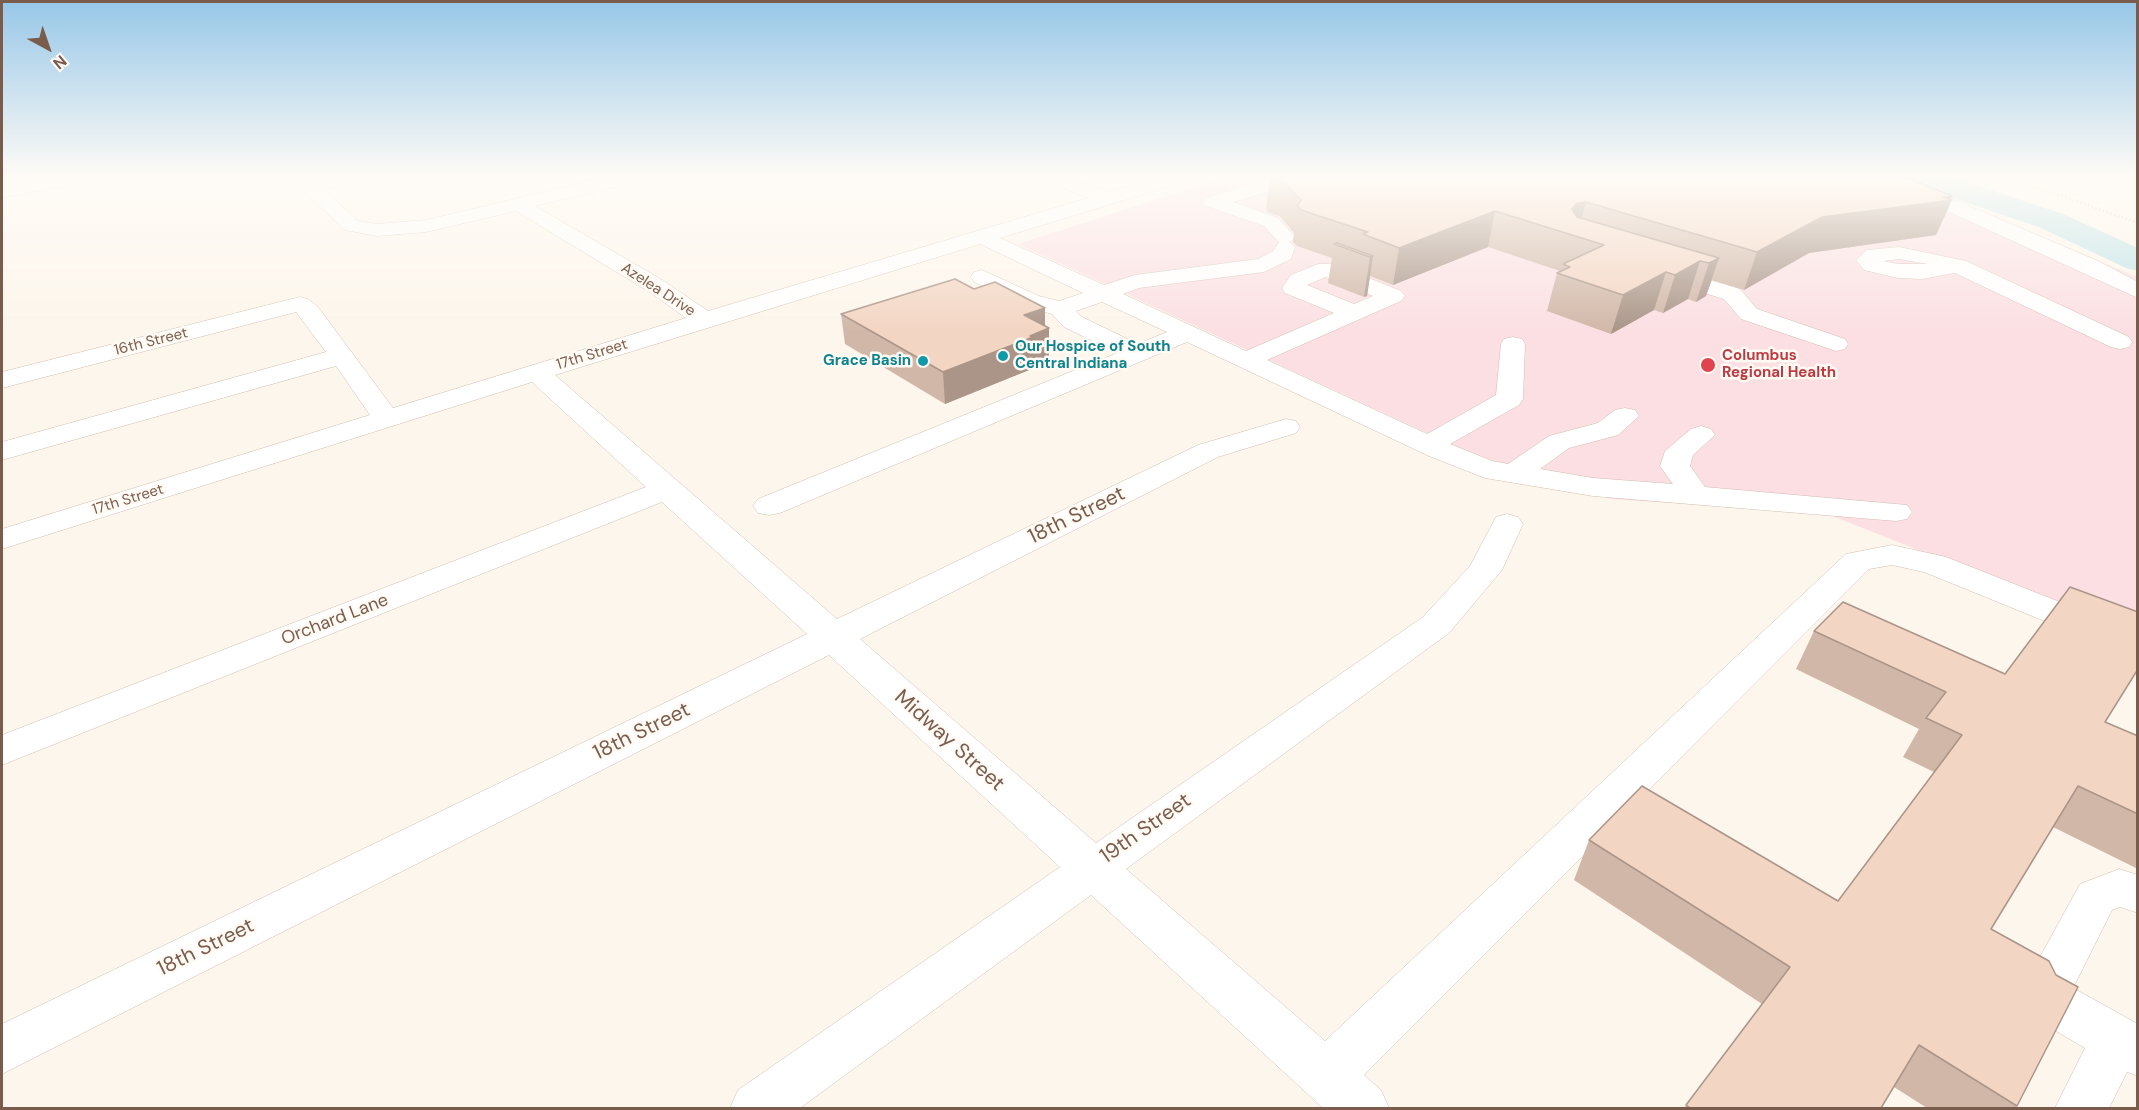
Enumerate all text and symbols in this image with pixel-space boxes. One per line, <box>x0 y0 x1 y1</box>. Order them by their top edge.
north arrow <box>18 18 78 78</box>
text: N <box>49 50 71 74</box>
street label: Azelea Drive <box>618 259 698 321</box>
street label: 16th Street <box>112 324 190 360</box>
street label: 17th Street <box>554 336 630 374</box>
place label: Our Hospice of South Central Indiana <box>1015 338 1171 373</box>
place label: Columbus Regional Health <box>1722 347 1836 382</box>
marker: Our Hospice of South Central Indiana <box>996 349 1010 363</box>
place label: Grace Basin <box>823 352 911 370</box>
marker: Grace Basin <box>916 354 930 368</box>
marker: Columbus Regional Health <box>1699 356 1717 374</box>
street label: 17th Street <box>90 481 166 519</box>
street label: 18th Street <box>1024 482 1130 550</box>
street label: Orchard Lane <box>278 590 392 650</box>
street label: Midway Street <box>889 685 1009 797</box>
street label: 18th Street <box>589 698 695 766</box>
street label: 19th Street <box>1096 789 1196 869</box>
street label: 18th Street <box>153 914 259 982</box>

